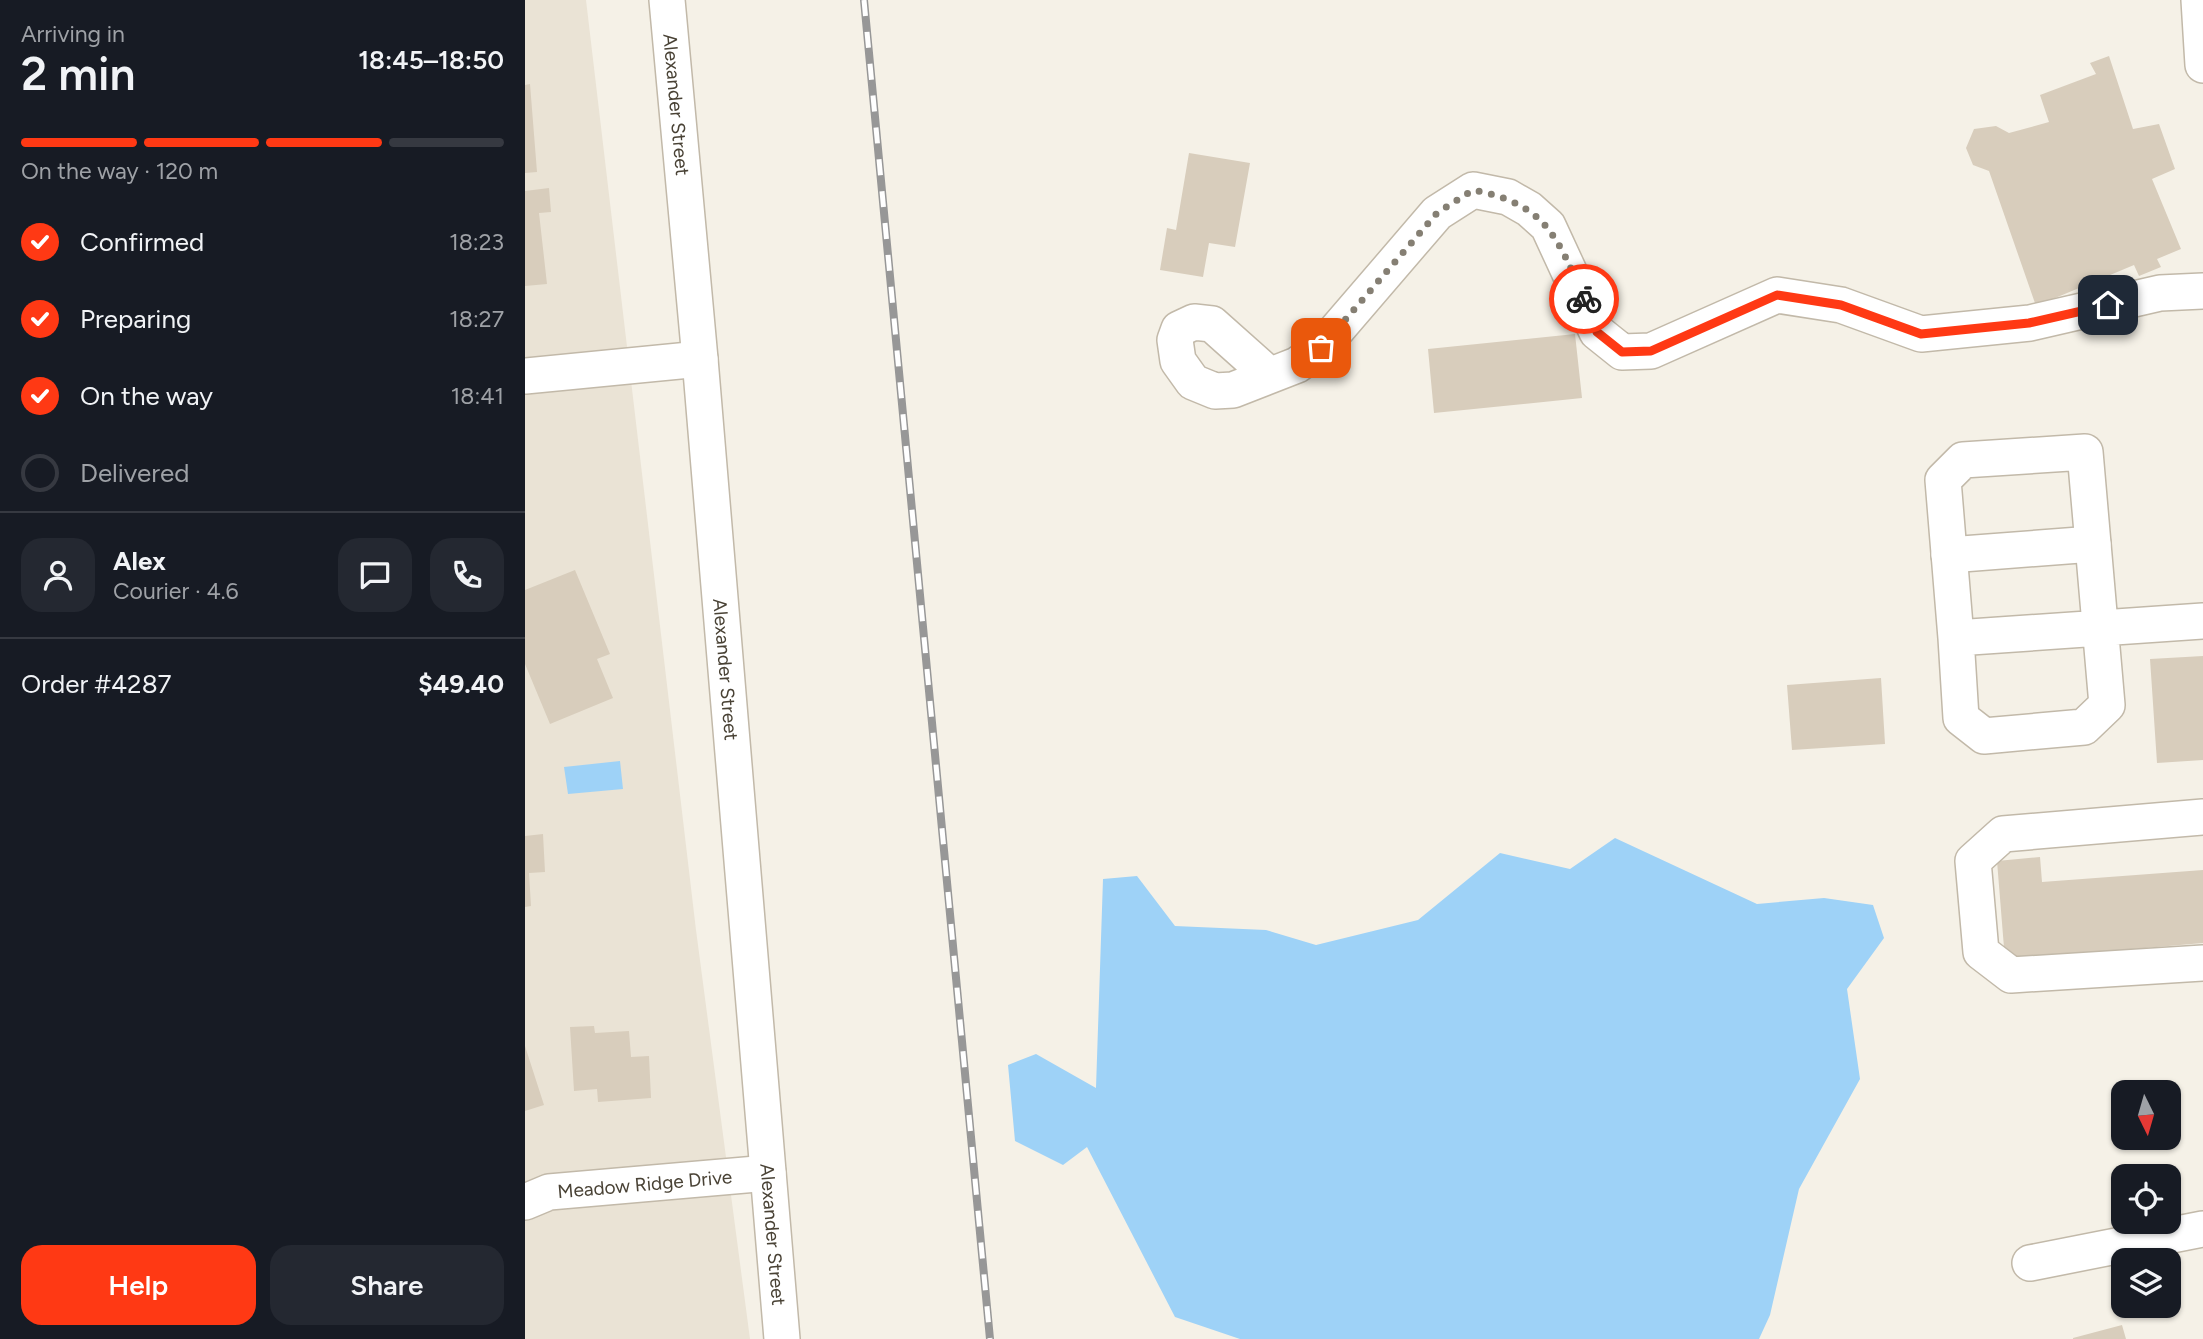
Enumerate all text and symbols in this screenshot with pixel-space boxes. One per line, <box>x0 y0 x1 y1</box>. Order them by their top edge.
text: Arriving in <box>21 20 125 48</box>
street label: Alexander Street <box>658 33 694 177</box>
text: 18:45–18:50 <box>358 44 504 76</box>
text: 2 min <box>21 46 136 102</box>
text: On the way · 120 m <box>21 157 218 185</box>
icon: check <box>21 223 59 261</box>
text: Confirmed <box>80 226 204 258</box>
text: 18:23 <box>449 228 504 256</box>
courier <box>1549 264 1619 334</box>
pin <box>2078 275 2138 335</box>
icon: bike <box>1565 280 1603 318</box>
icon: home <box>2089 286 2127 324</box>
icon: check <box>21 300 59 338</box>
text: Preparing <box>80 303 191 335</box>
text: 18:27 <box>449 305 504 333</box>
pin <box>1291 318 1351 378</box>
icon: bag <box>1302 329 1340 367</box>
icon: check <box>21 377 59 415</box>
text: On the way <box>80 380 213 412</box>
text: 18:41 <box>451 382 504 410</box>
text: Delivered <box>80 457 189 489</box>
button: person <box>21 538 95 612</box>
button: chat <box>338 538 412 612</box>
button: phone <box>430 538 504 612</box>
text: Alex <box>113 545 166 577</box>
text: Courier · 4.6 <box>113 577 239 605</box>
street label: Alexander Street <box>708 597 743 741</box>
text: Order #4287 <box>21 668 172 700</box>
text: $49.40 <box>418 668 504 700</box>
north arrow <box>2111 1080 2181 1150</box>
map controls <box>2111 1080 2181 1318</box>
street label: Alexander Street <box>755 1163 790 1306</box>
button: locate <box>2111 1164 2181 1234</box>
street label: Meadow Ridge Drive <box>556 1165 733 1203</box>
button: Help <box>21 1245 256 1325</box>
button: Share <box>270 1245 504 1325</box>
button: layers <box>2111 1248 2181 1318</box>

